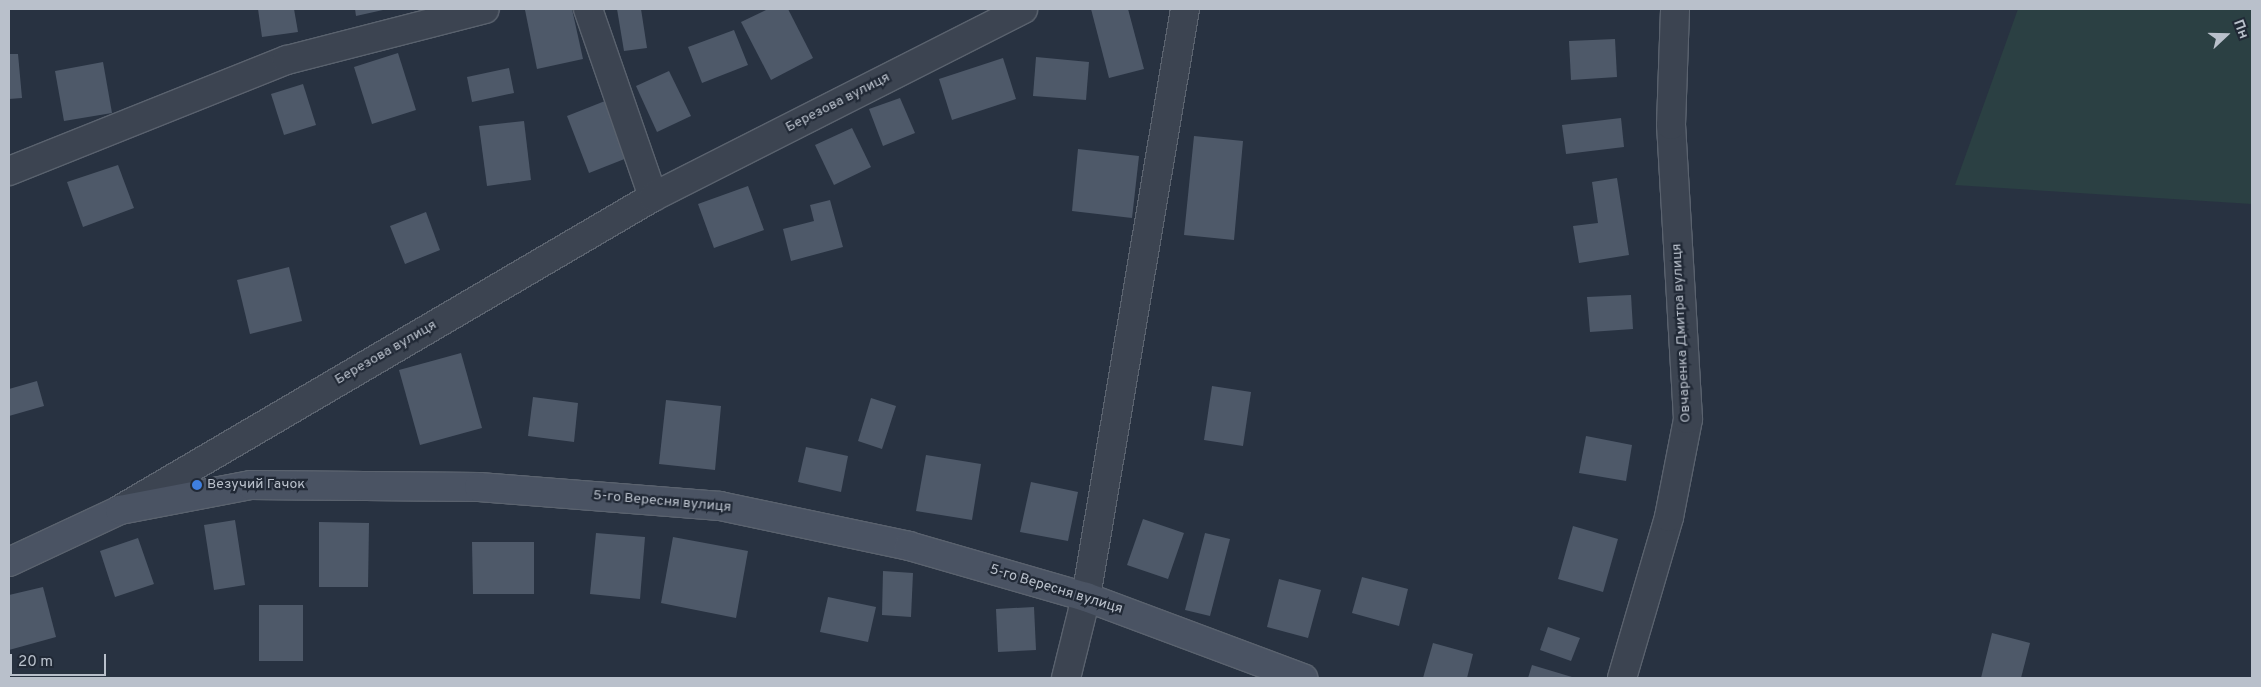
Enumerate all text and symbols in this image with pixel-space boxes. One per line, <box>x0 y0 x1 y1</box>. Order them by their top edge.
north arrow <box>2201 10 2251 60</box>
text: Пн <box>2229 18 2252 41</box>
street label: Березова вулиця <box>783 69 893 137</box>
street label: Овчаренка Дмитра вулиця <box>1669 243 1695 423</box>
street label: Березова вулиця <box>332 317 440 389</box>
place label: Везучий Гачок <box>207 477 305 493</box>
marker: Везучий Гачок <box>191 479 203 491</box>
street label: 5-го Вересня вулиця <box>592 488 732 516</box>
street label: 5-го Вересня вулиця <box>987 562 1125 618</box>
scale bar <box>12 644 109 676</box>
text: 20 m <box>18 653 53 672</box>

